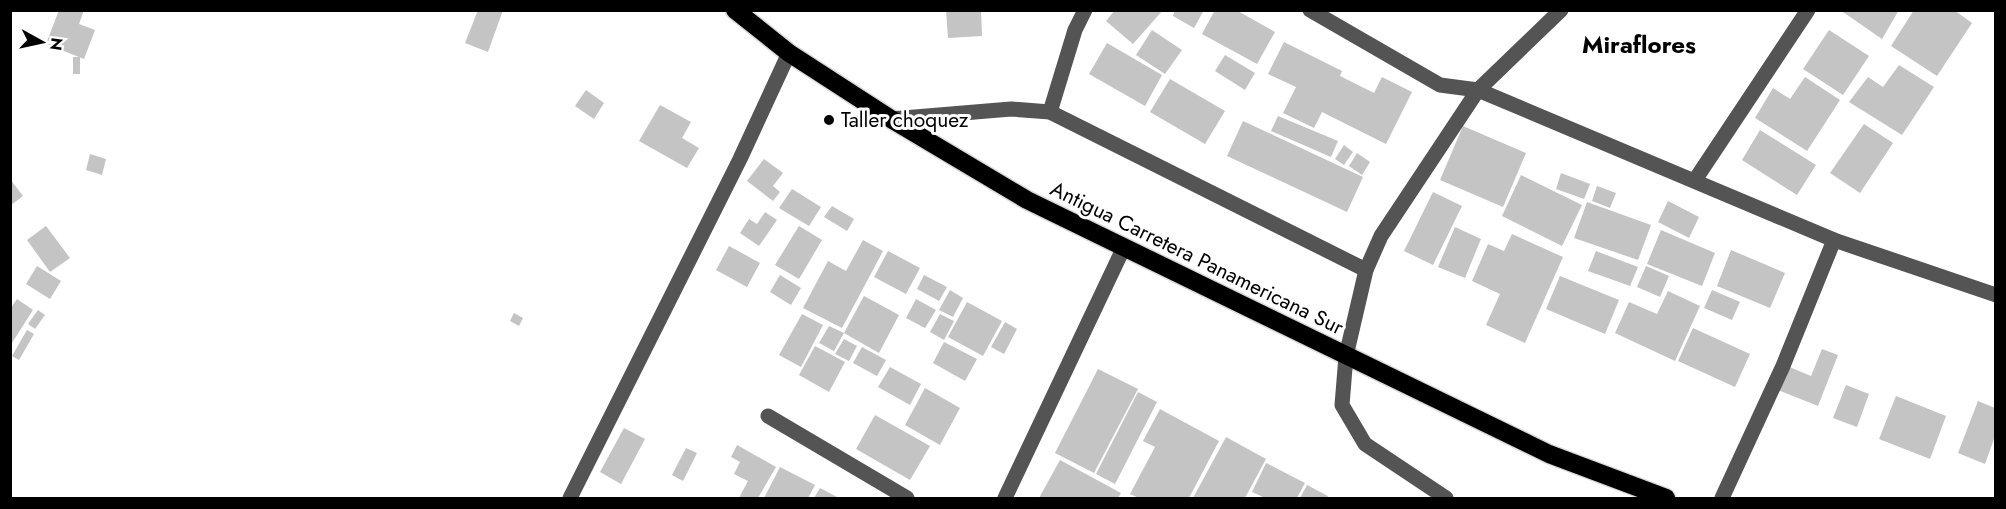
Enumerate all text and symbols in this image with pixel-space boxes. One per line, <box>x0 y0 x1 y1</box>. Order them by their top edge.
north arrow <box>12 12 72 72</box>
district label: Miraflores <box>1582 27 1696 62</box>
text: N <box>44 36 69 52</box>
place label: Taller choquez <box>841 105 969 135</box>
marker: Taller choquez <box>822 113 836 127</box>
street label: Antigua Carretera Panamericana Sur <box>1045 174 1349 343</box>

